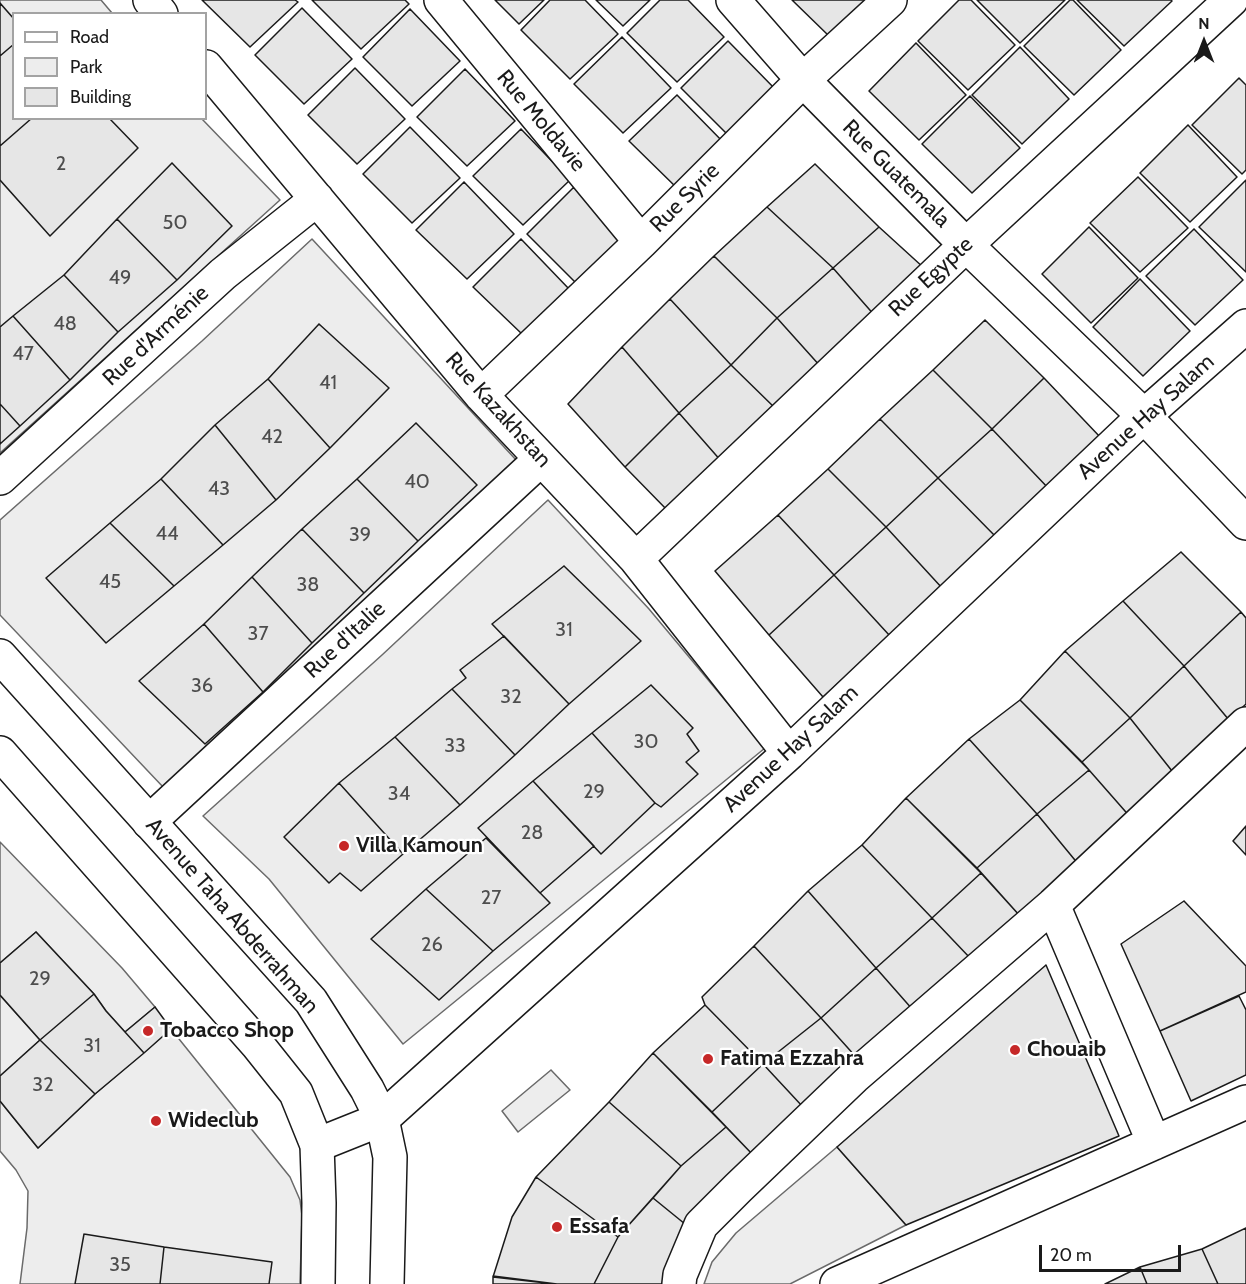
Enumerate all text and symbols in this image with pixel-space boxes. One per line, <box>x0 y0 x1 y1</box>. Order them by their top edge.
legend <box>12 12 207 120</box>
north arrow <box>1174 12 1234 72</box>
text: N <box>1198 14 1210 33</box>
text: Road <box>70 26 109 48</box>
text: Park <box>70 56 102 78</box>
street label: Rue Moldavie <box>491 65 591 177</box>
text: Building <box>70 86 131 108</box>
street label: Rue Guatemala <box>837 115 955 233</box>
house number: 2 <box>56 152 66 176</box>
street label: Rue Syrie <box>645 158 725 238</box>
house number: 50 <box>163 211 187 235</box>
street label: Rue Egypte <box>883 231 979 323</box>
house number: 49 <box>109 266 131 290</box>
street label: Rue d'Arménie <box>98 280 214 392</box>
house number: 48 <box>53 312 77 336</box>
house number: 47 <box>12 342 34 366</box>
street label: Rue Kazakhstan <box>439 347 557 473</box>
street label: Avenue Hay Salam <box>1072 349 1220 485</box>
house number: 41 <box>319 371 337 395</box>
house number: 42 <box>261 425 283 449</box>
house number: 40 <box>404 470 430 494</box>
house number: 43 <box>208 477 230 501</box>
house number: 44 <box>155 522 179 546</box>
house number: 39 <box>349 523 371 547</box>
house number: 45 <box>99 570 121 594</box>
house number: 38 <box>297 573 319 597</box>
street label: Rue d'Italie <box>299 596 391 684</box>
house number: 31 <box>555 618 573 642</box>
house number: 37 <box>248 622 268 646</box>
house number: 36 <box>191 674 213 698</box>
street label: Avenue Hay Salam <box>718 680 864 818</box>
house number: 32 <box>500 685 522 709</box>
house number: 30 <box>634 730 658 754</box>
house number: 33 <box>444 734 466 758</box>
house number: 29 <box>583 780 605 804</box>
house number: 34 <box>388 782 410 806</box>
street label: Avenue Taha Abderrahman <box>140 813 324 1019</box>
house number: 28 <box>521 821 543 845</box>
place label: Villa Kamoun <box>356 833 483 859</box>
marker: Villa Kamoun <box>337 839 351 853</box>
house number: 27 <box>481 886 501 910</box>
house number: 26 <box>421 933 443 957</box>
house number: 29 <box>29 967 51 991</box>
place label: Tobacco Shop <box>160 1018 294 1044</box>
marker: Tobacco Shop <box>141 1024 155 1038</box>
house number: 31 <box>83 1034 101 1058</box>
place label: Chouaib <box>1027 1037 1106 1063</box>
marker: Chouaib <box>1008 1043 1022 1057</box>
place label: Fatima Ezzahra <box>720 1046 864 1072</box>
marker: Fatima Ezzahra <box>701 1052 715 1066</box>
house number: 32 <box>32 1073 54 1097</box>
place label: Wideclub <box>168 1108 259 1134</box>
marker: Wideclub <box>149 1114 163 1128</box>
place label: Essafa <box>569 1214 629 1240</box>
marker: Essafa <box>550 1220 564 1234</box>
scale bar <box>1042 1233 1184 1271</box>
text: 20 m <box>1050 1244 1092 1266</box>
house number: 35 <box>109 1253 131 1277</box>

